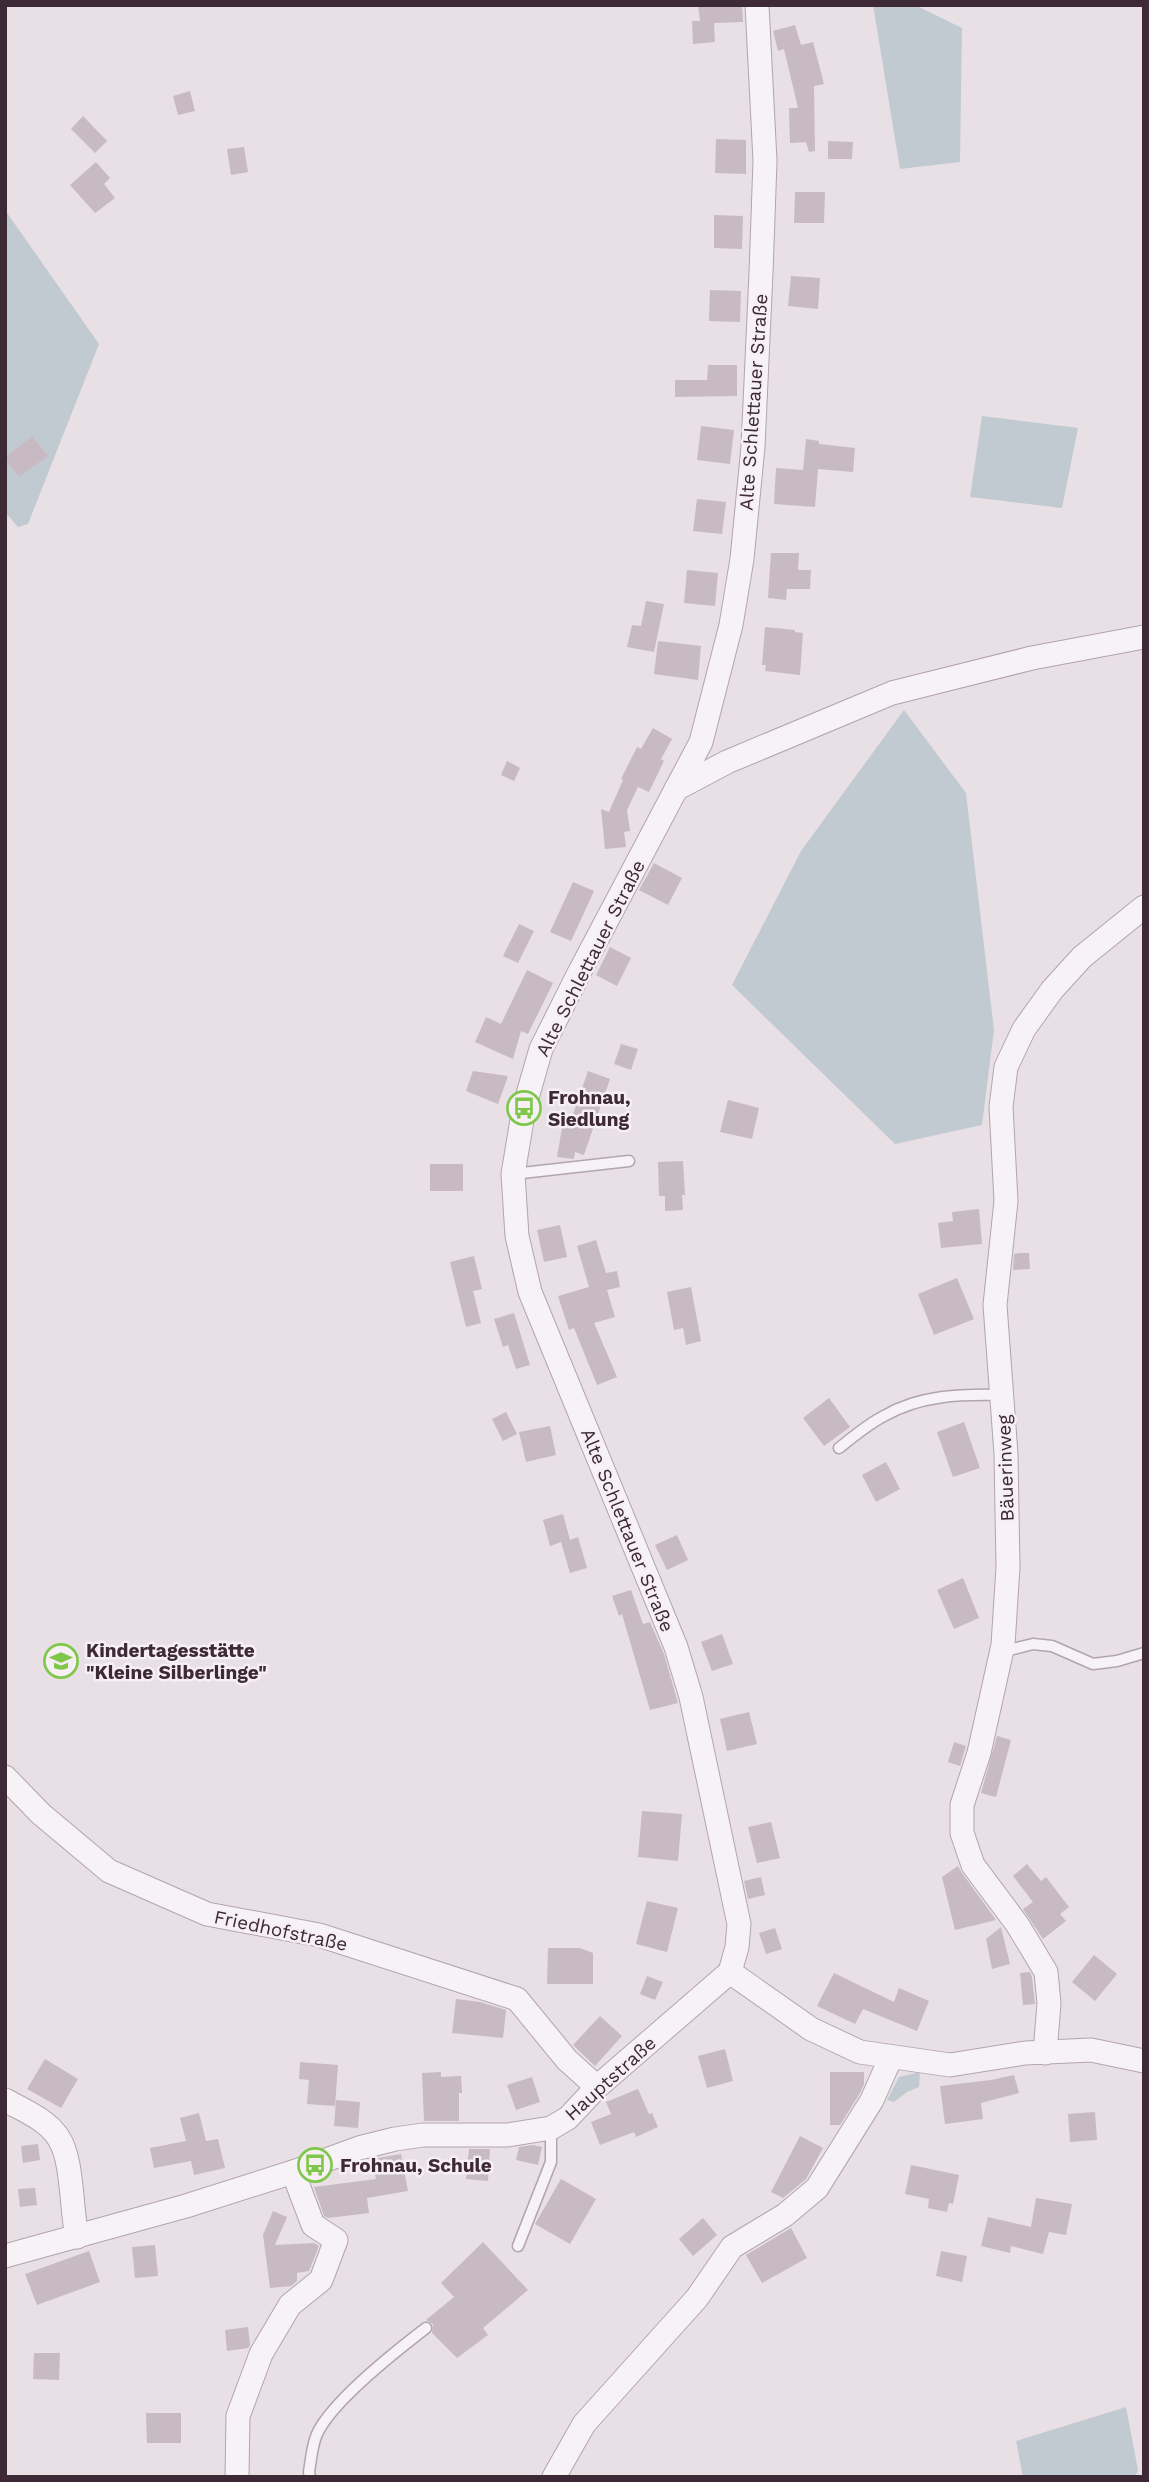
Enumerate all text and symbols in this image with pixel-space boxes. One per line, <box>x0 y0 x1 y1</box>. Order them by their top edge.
street label: Alte Schlettauer Straße <box>734 293 773 511</box>
street label: Alte Schlettauer Straße <box>531 856 650 1060</box>
place label: Frohnau, Siedlung <box>548 1086 631 1131</box>
bus stop icon: Frohnau, Siedlung <box>505 1089 543 1127</box>
street label: Bäuerinweg <box>992 1413 1019 1522</box>
street label: Alte Schlettauer Straße <box>576 1425 679 1635</box>
place label: Kindertagesstätte "Kleine Silberlinge" <box>86 1639 267 1684</box>
school or university icon: Kindertagesstätte "Kleine Silberlinge" <box>42 1642 80 1680</box>
street label: Friedhofstraße <box>212 1905 350 1956</box>
street label: Hauptstraße <box>560 2031 661 2125</box>
bus stop icon: Frohnau, Schule <box>296 2146 334 2184</box>
place label: Frohnau, Schule <box>340 2154 492 2177</box>

